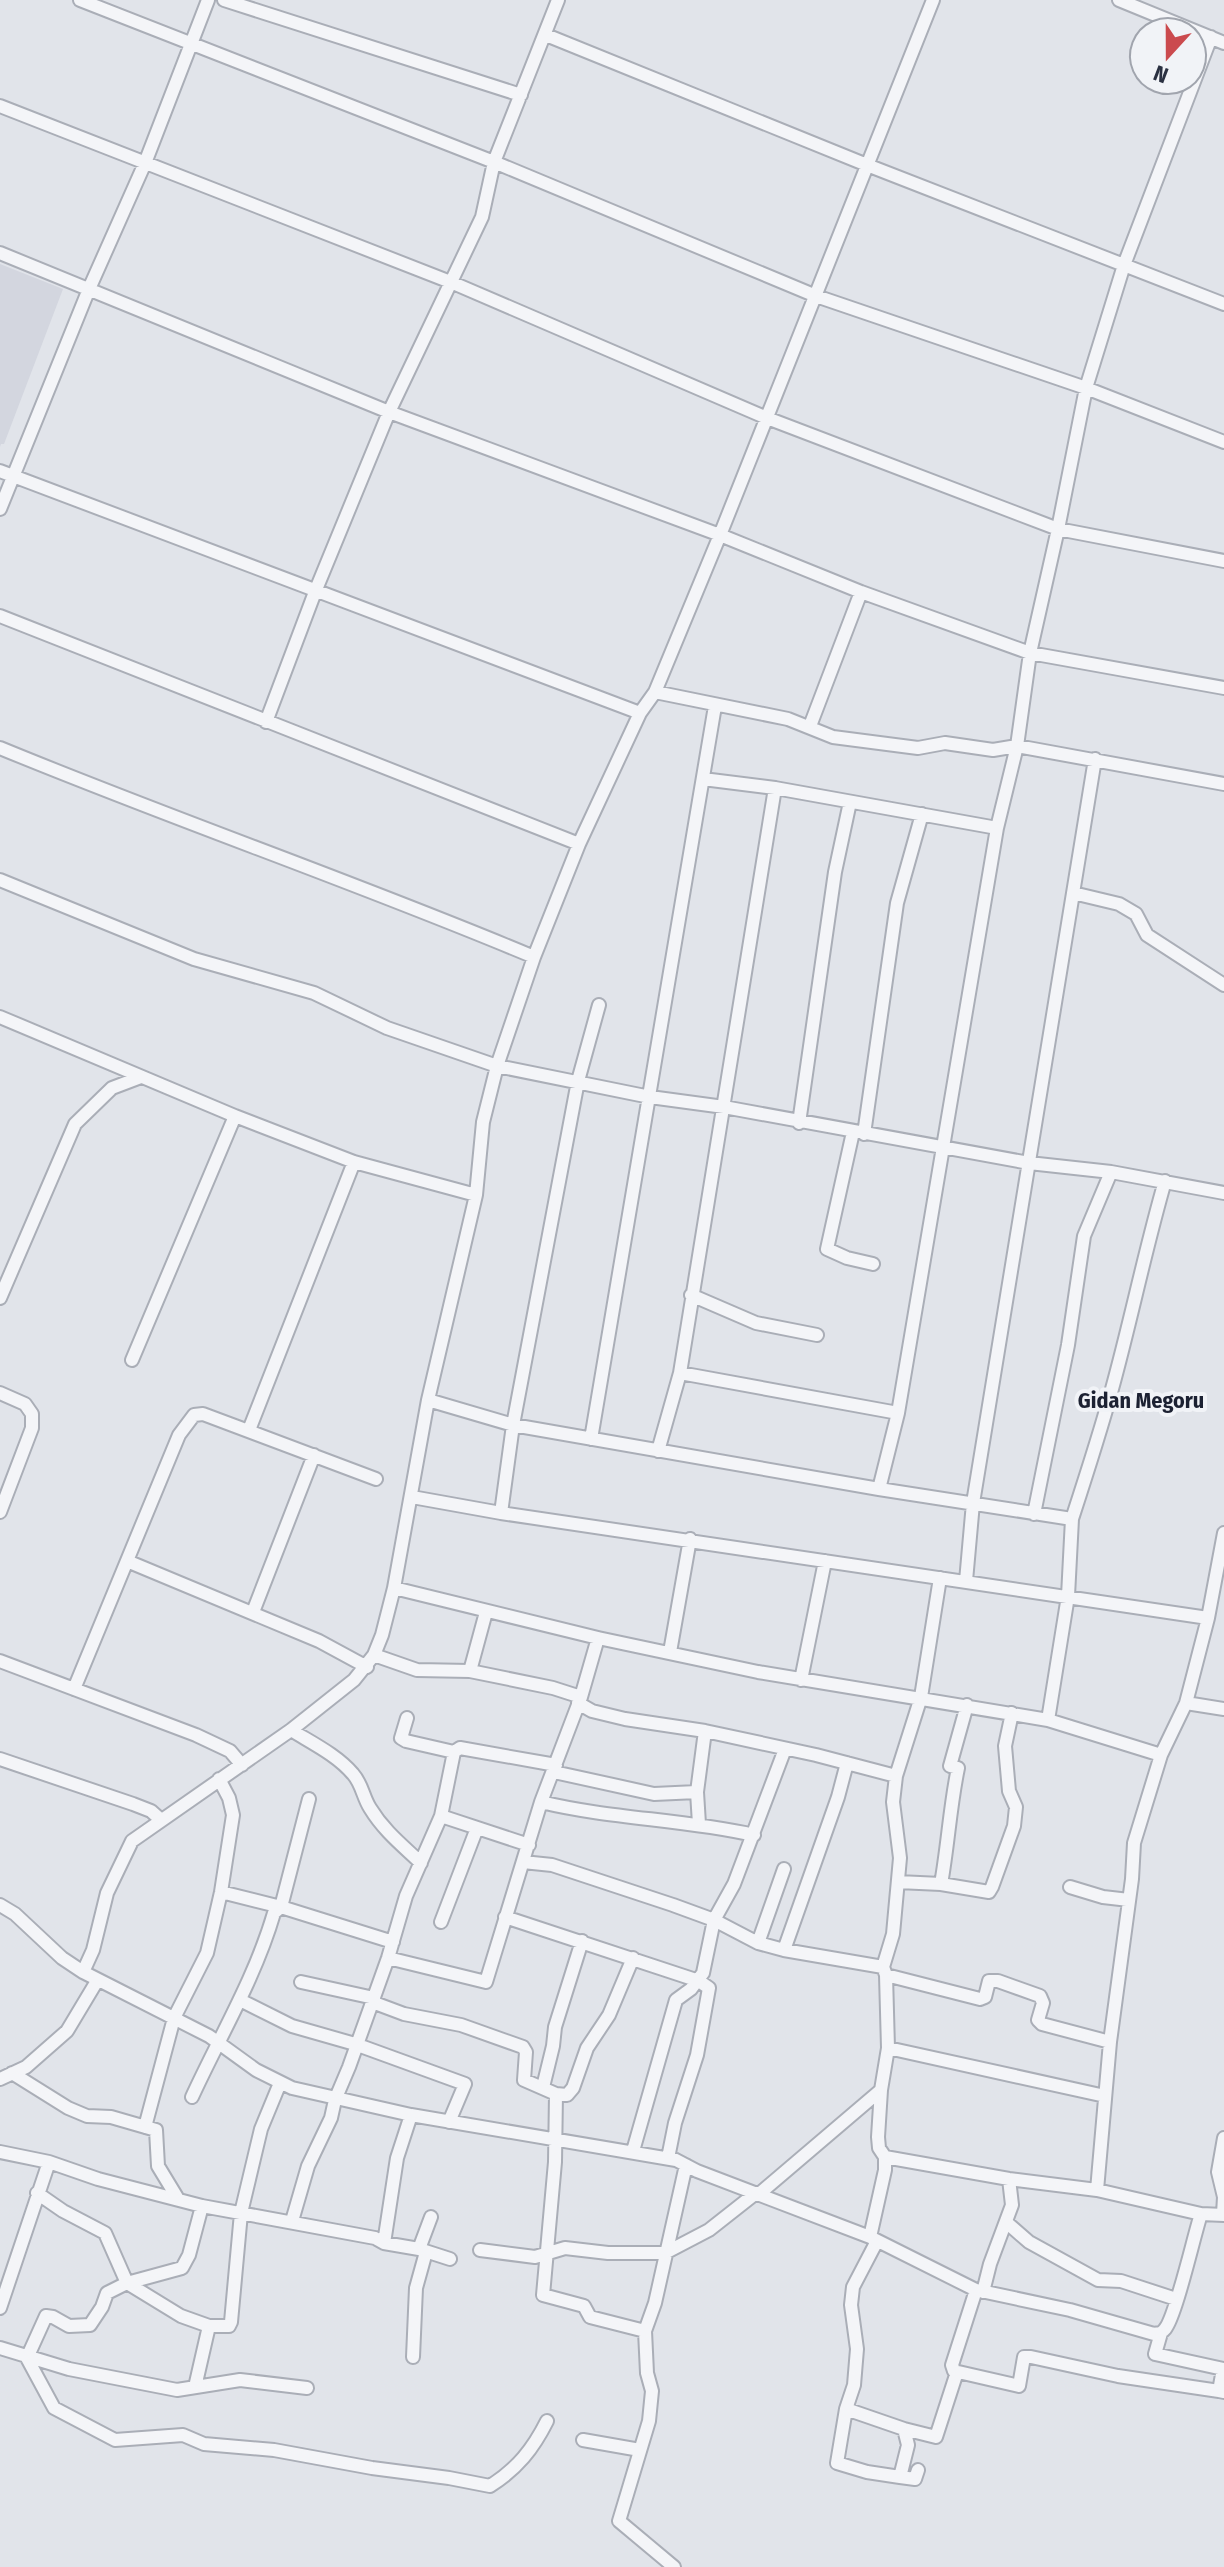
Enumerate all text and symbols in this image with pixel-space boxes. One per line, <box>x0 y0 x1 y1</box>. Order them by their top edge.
north arrow <box>1128 16 1208 96</box>
text: N <box>1150 59 1172 89</box>
district label: Gidan Megoru <box>1078 1387 1204 1414</box>

